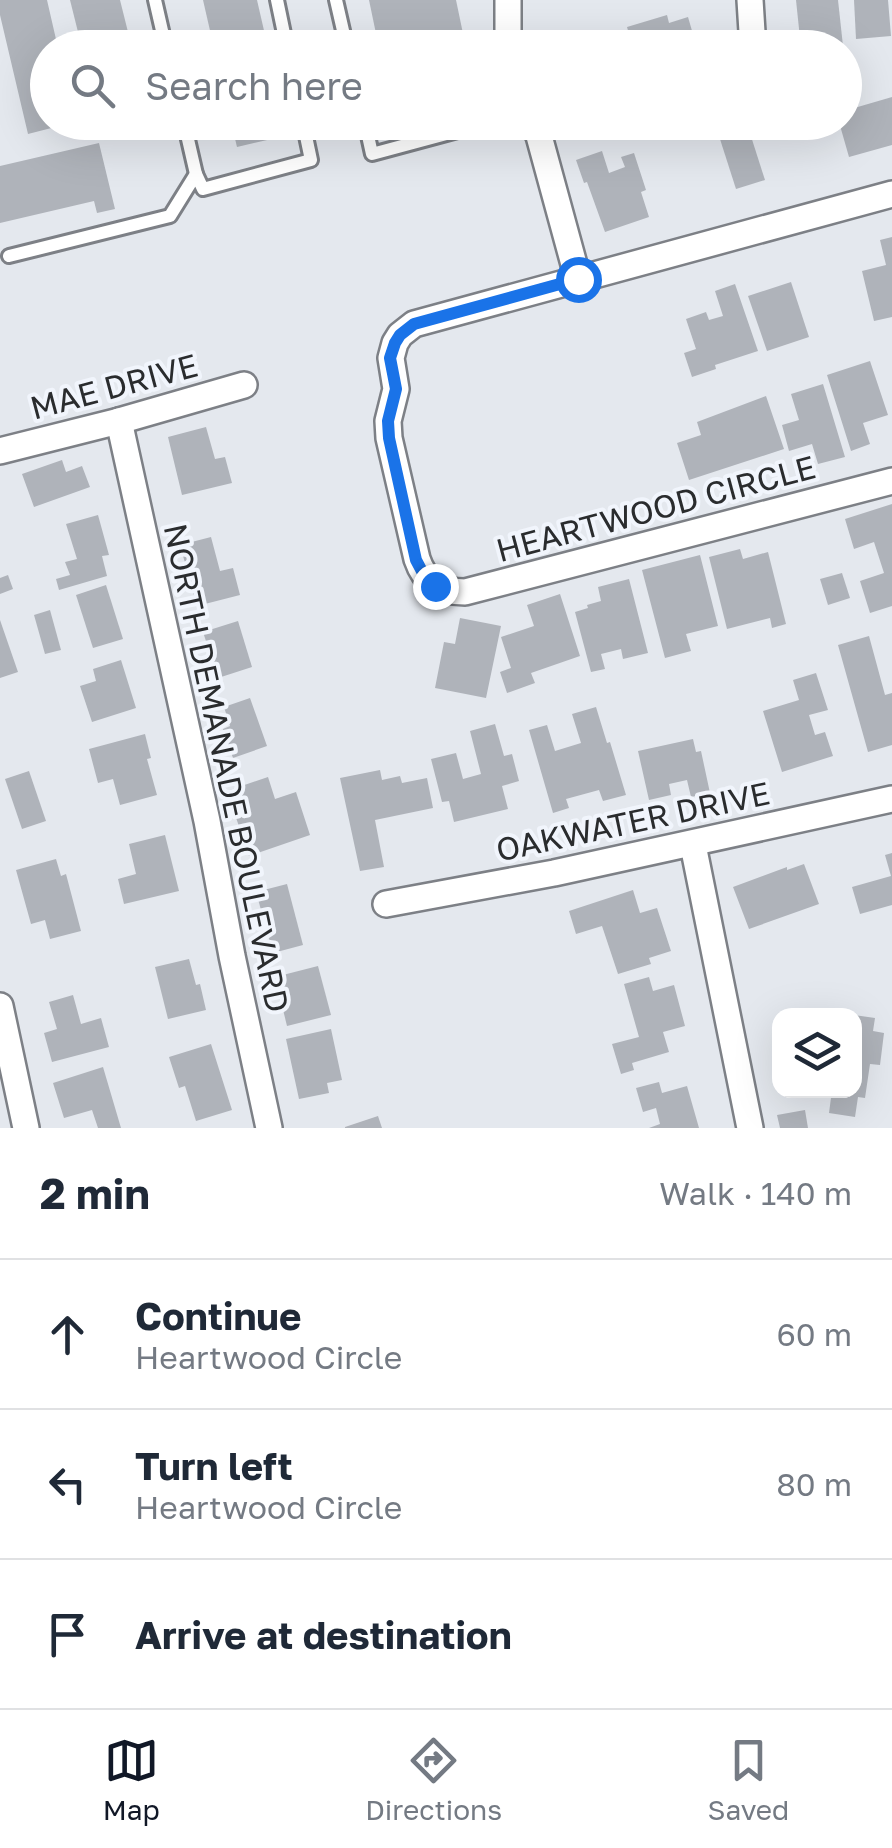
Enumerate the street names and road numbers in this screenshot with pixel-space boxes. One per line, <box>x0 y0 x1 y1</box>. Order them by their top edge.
street label: MAE DRIVE <box>26 345 202 427</box>
street label: HEARTWOOD CIRCLE <box>492 447 819 569</box>
street label: NORTH DEMANADE BOULEVARD <box>157 520 297 1016</box>
street label: OAKWATER DRIVE <box>492 773 773 869</box>

